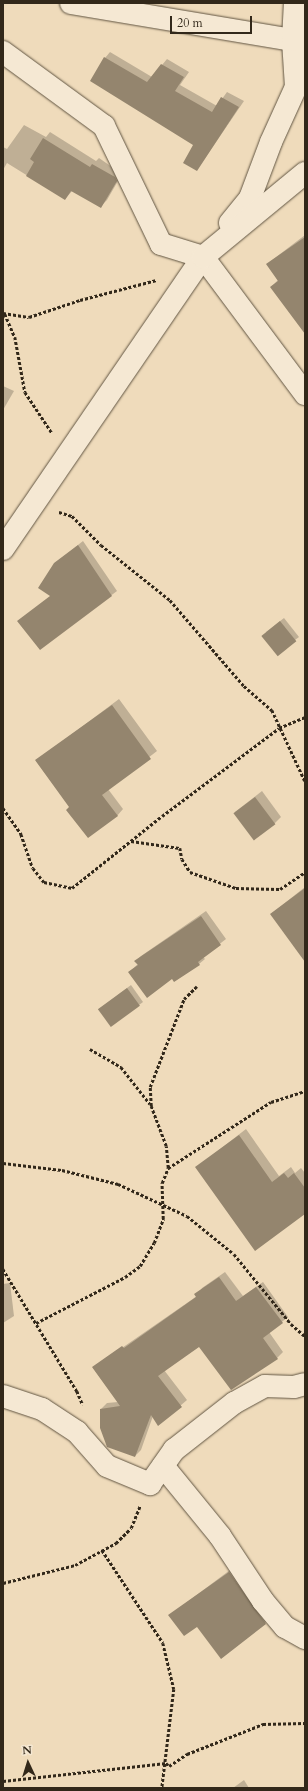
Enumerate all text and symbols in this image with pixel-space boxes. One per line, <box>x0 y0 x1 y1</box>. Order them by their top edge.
scale bar <box>172 8 254 34</box>
text: 20 m <box>177 15 203 31</box>
north arrow <box>8 1743 48 1783</box>
text: N <box>22 1743 32 1758</box>

